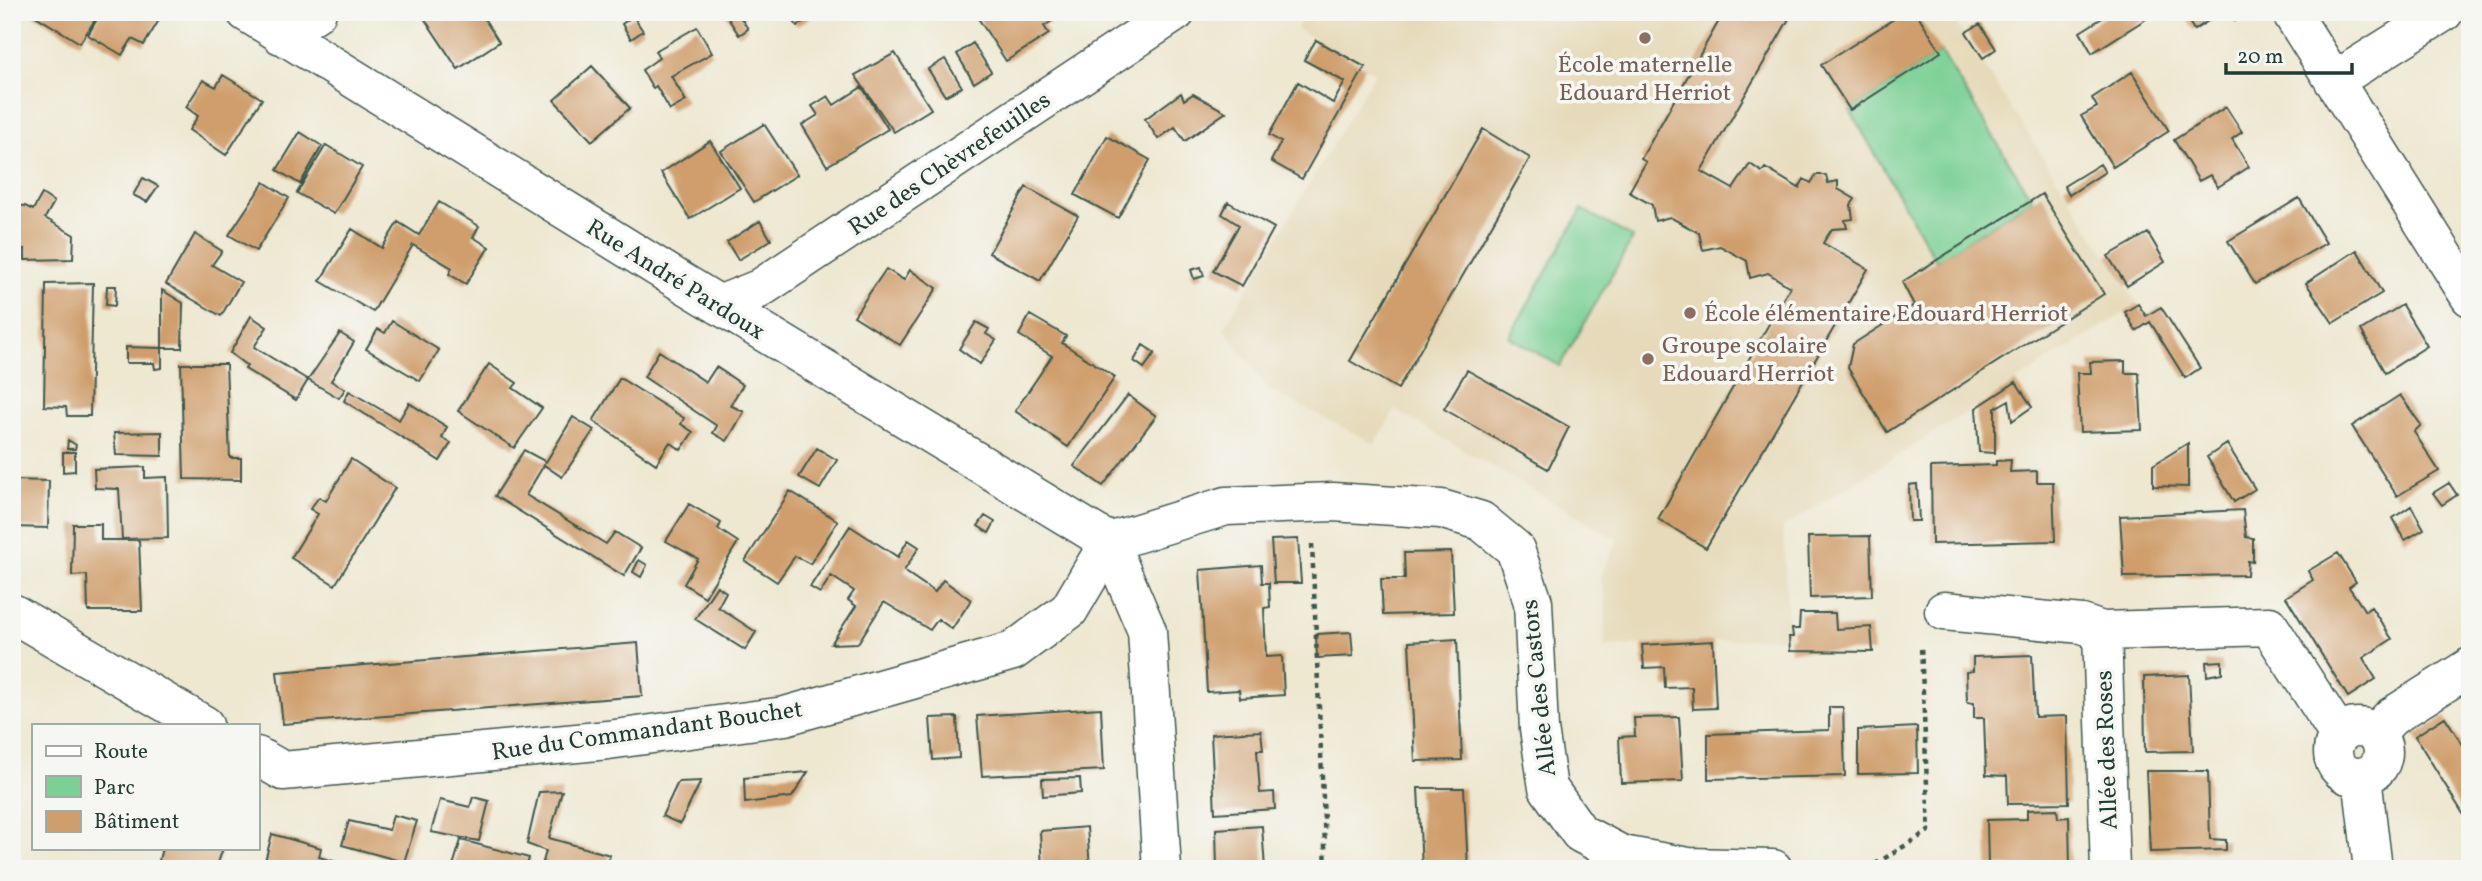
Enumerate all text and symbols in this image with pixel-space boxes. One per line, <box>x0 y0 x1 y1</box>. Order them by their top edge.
marker: École maternelle Edouard Herriot <box>1637 30 1653 46</box>
scale bar <box>2226 32 2352 76</box>
text: 20 m <box>2237 43 2283 72</box>
place label: École maternelle Edouard Herriot <box>1558 49 1732 111</box>
street label: Rue des Chèvrefeuilles <box>842 84 1058 245</box>
street label: Rue André Pardoux <box>579 212 771 350</box>
place label: École élémentaire Edouard Herriot <box>1704 298 2068 332</box>
marker: École élémentaire Edouard Herriot <box>1682 305 1698 321</box>
place label: Groupe scolaire Edouard Herriot <box>1662 330 1835 392</box>
marker: Groupe scolaire Edouard Herriot <box>1640 351 1656 367</box>
street label: Allée des Castors <box>1514 598 1566 778</box>
street label: Allée des Roses <box>2088 670 2128 830</box>
street label: Rue du Commandant Bouchet <box>490 693 805 771</box>
legend <box>32 724 259 850</box>
text: Route <box>94 738 148 767</box>
text: Parc <box>94 774 135 803</box>
text: Bâtiment <box>94 808 179 837</box>

